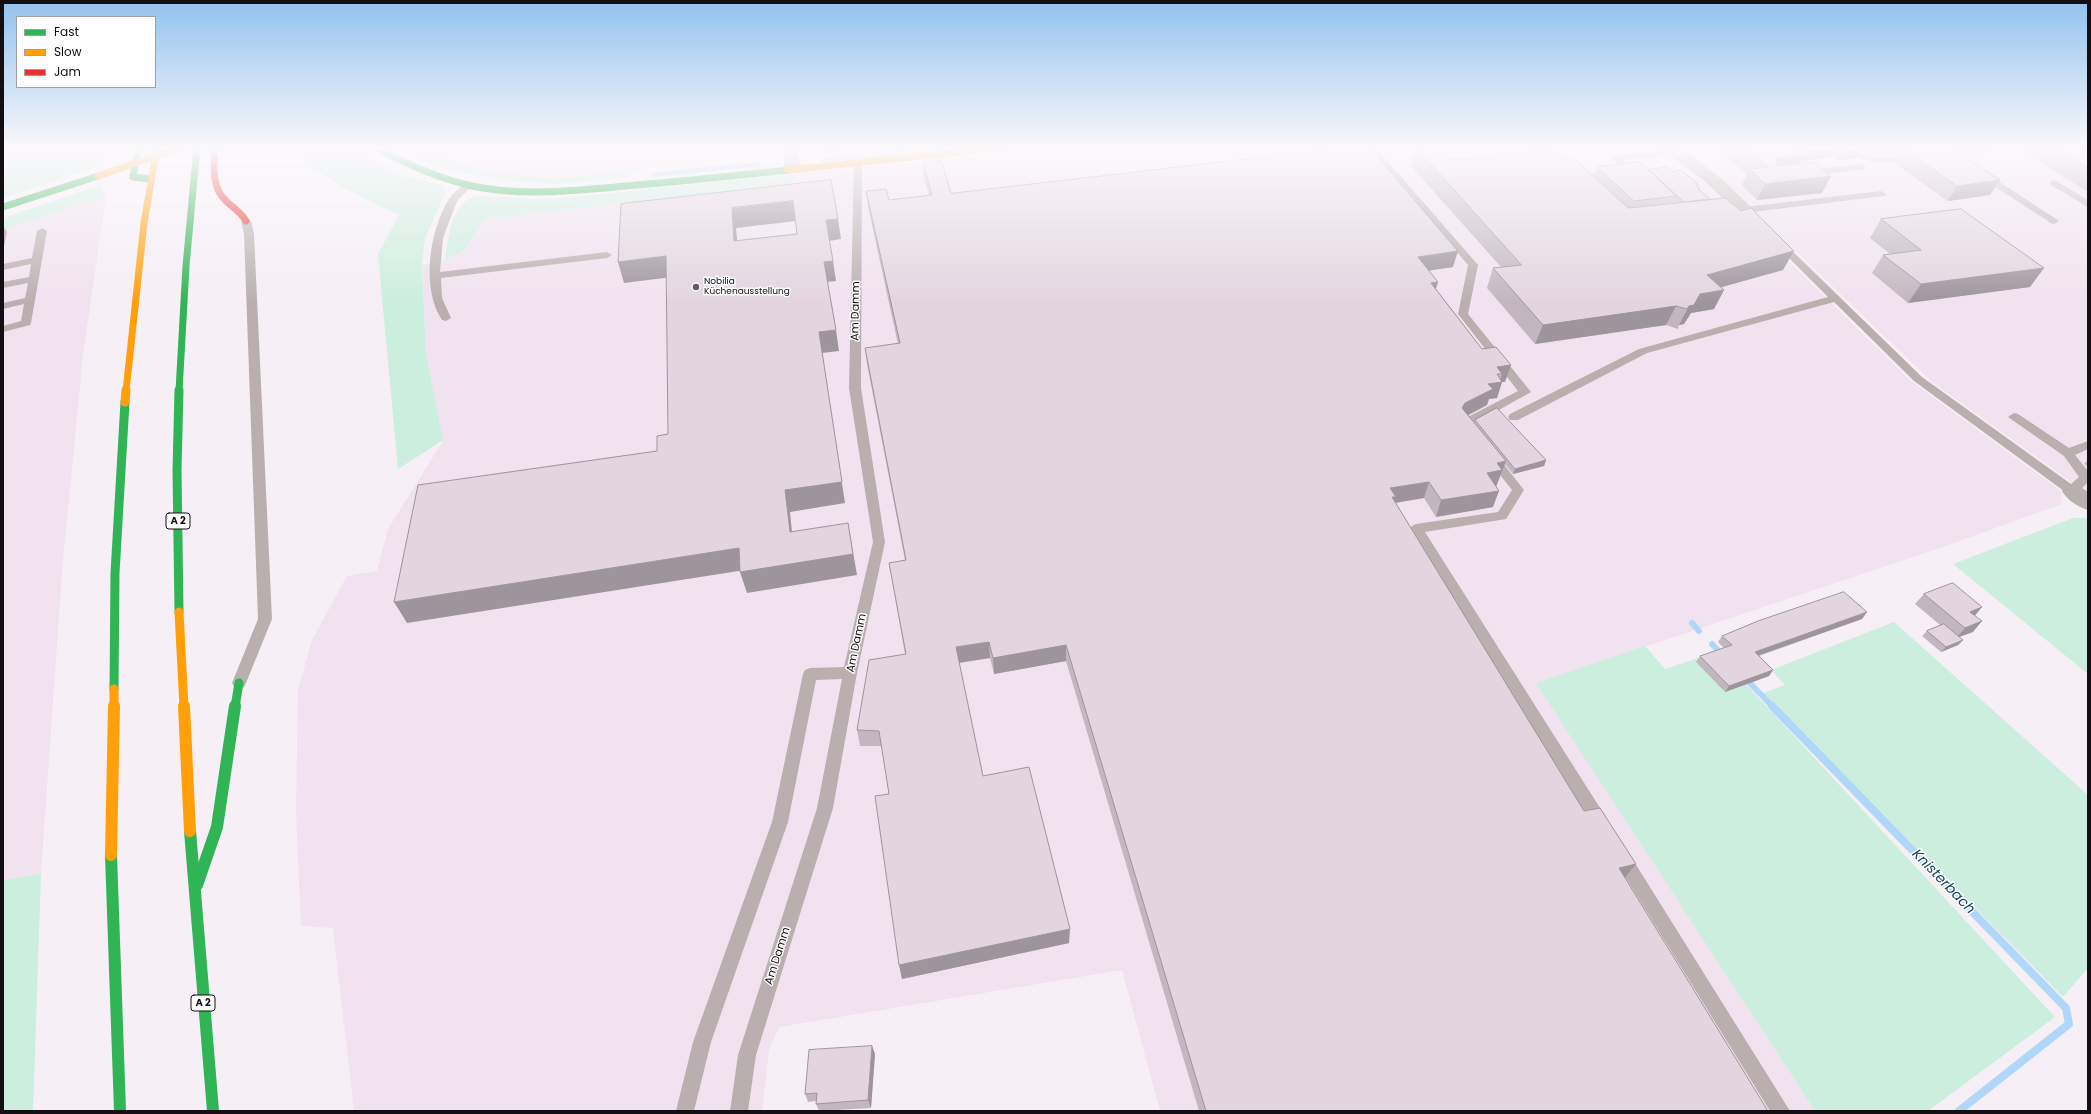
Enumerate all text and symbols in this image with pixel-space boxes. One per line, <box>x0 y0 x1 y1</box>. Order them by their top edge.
legend <box>16 16 156 88</box>
text: Fast <box>54 23 79 40</box>
text: Slow <box>54 43 82 60</box>
text: Jam <box>54 63 81 80</box>
place label: Nobilia Küchenausstellung <box>704 277 790 298</box>
street label: Am Damm <box>849 281 863 341</box>
marker: Nobilia Küchenausstellung <box>691 282 701 292</box>
road number: A 2 <box>166 513 190 529</box>
street label: Am Damm <box>844 613 870 673</box>
water label: Knisterbach <box>1908 846 1978 918</box>
street label: Am Damm <box>763 926 793 986</box>
road number: A 2 <box>191 995 215 1011</box>

